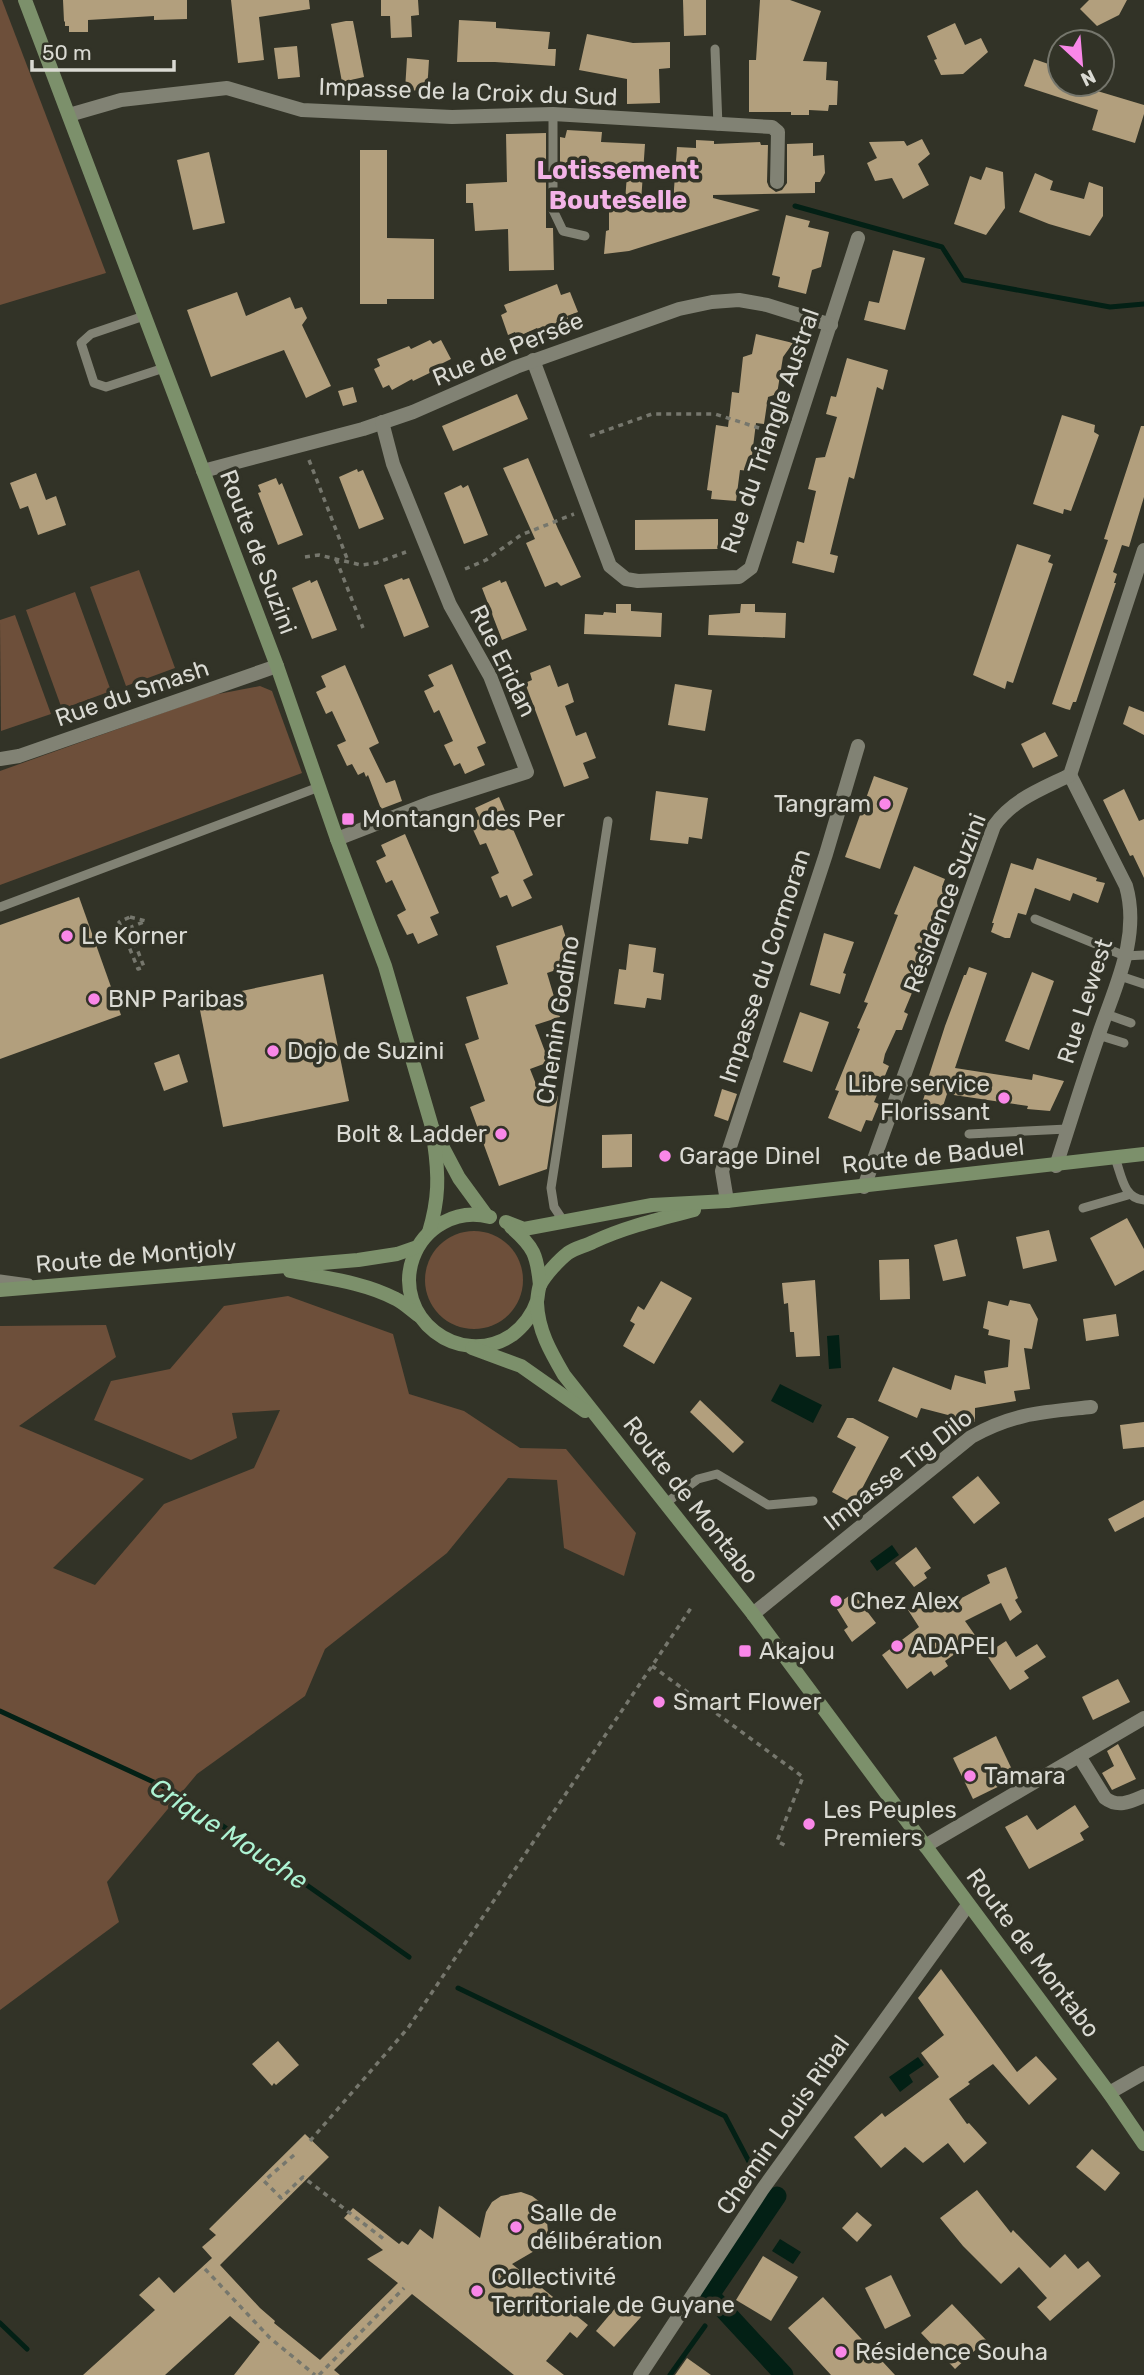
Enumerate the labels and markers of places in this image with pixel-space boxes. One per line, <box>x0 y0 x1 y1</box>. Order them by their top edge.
place label: Tangram <box>774 790 871 818</box>
marker: Tangram <box>877 796 893 812</box>
place label: Montangn des Per <box>362 805 565 833</box>
marker: Montangn des Per <box>340 811 356 827</box>
place label: Le Korner <box>81 922 187 950</box>
marker: Le Korner <box>59 928 75 944</box>
place label: BNP Paribas <box>108 985 245 1013</box>
marker: BNP Paribas <box>86 991 102 1007</box>
place label: Dojo de Suzini <box>287 1037 444 1065</box>
marker: Dojo de Suzini <box>265 1043 281 1059</box>
place label: Libre service Florissant <box>848 1070 990 1126</box>
marker: Libre service Florissant <box>996 1090 1012 1106</box>
place label: Bolt & Ladder <box>336 1120 487 1148</box>
marker: Bolt & Ladder <box>493 1126 509 1142</box>
place label: Garage Dinel <box>679 1142 821 1170</box>
marker: Garage Dinel <box>657 1148 673 1164</box>
place label: Chez Alex <box>850 1587 960 1615</box>
marker: Chez Alex <box>828 1593 844 1609</box>
place label: ADAPEI <box>911 1632 996 1660</box>
place label: Akajou <box>759 1637 835 1665</box>
marker: ADAPEI <box>889 1638 905 1654</box>
marker: Akajou <box>737 1643 753 1659</box>
place label: Smart Flower <box>673 1688 822 1716</box>
marker: Smart Flower <box>651 1694 667 1710</box>
place label: Tamara <box>984 1762 1066 1790</box>
marker: Tamara <box>962 1768 978 1784</box>
place label: Les Peuples Premiers <box>823 1796 957 1852</box>
marker: Les Peuples Premiers <box>801 1816 817 1832</box>
place label: Salle de délibération <box>530 2199 663 2255</box>
marker: Salle de délibération <box>508 2219 524 2235</box>
place label: Collectivité Territoriale de Guyane <box>491 2263 735 2319</box>
marker: Collectivité Territoriale de Guyane <box>469 2283 485 2299</box>
place label: Résidence Souha <box>855 2338 1048 2366</box>
marker: Résidence Souha <box>833 2344 849 2360</box>

